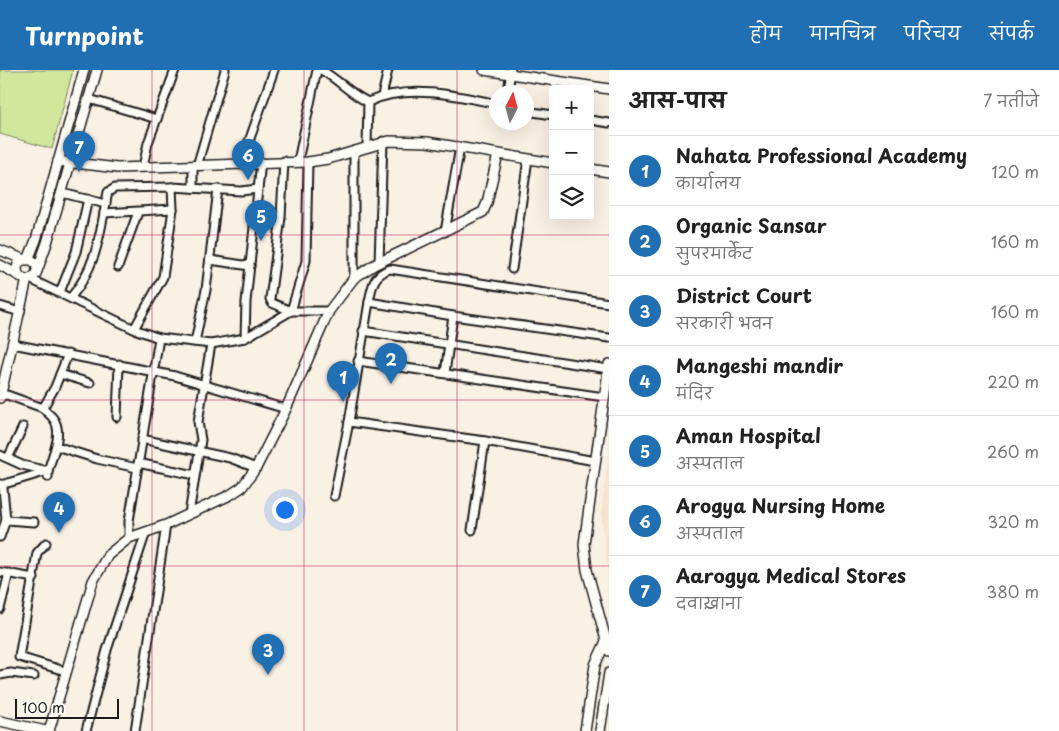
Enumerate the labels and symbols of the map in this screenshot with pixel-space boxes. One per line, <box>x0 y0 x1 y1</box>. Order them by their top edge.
north arrow <box>489 85 534 130</box>
pin: 7 <box>63 131 95 172</box>
pin: 6 <box>232 139 264 180</box>
pin: 5 <box>245 200 277 241</box>
pin: 2 <box>375 343 407 384</box>
pin: 1 <box>327 361 359 402</box>
pin: 4 <box>43 492 75 533</box>
your location <box>272 497 298 523</box>
pin: 3 <box>252 634 284 675</box>
scale bar <box>15 696 119 719</box>

